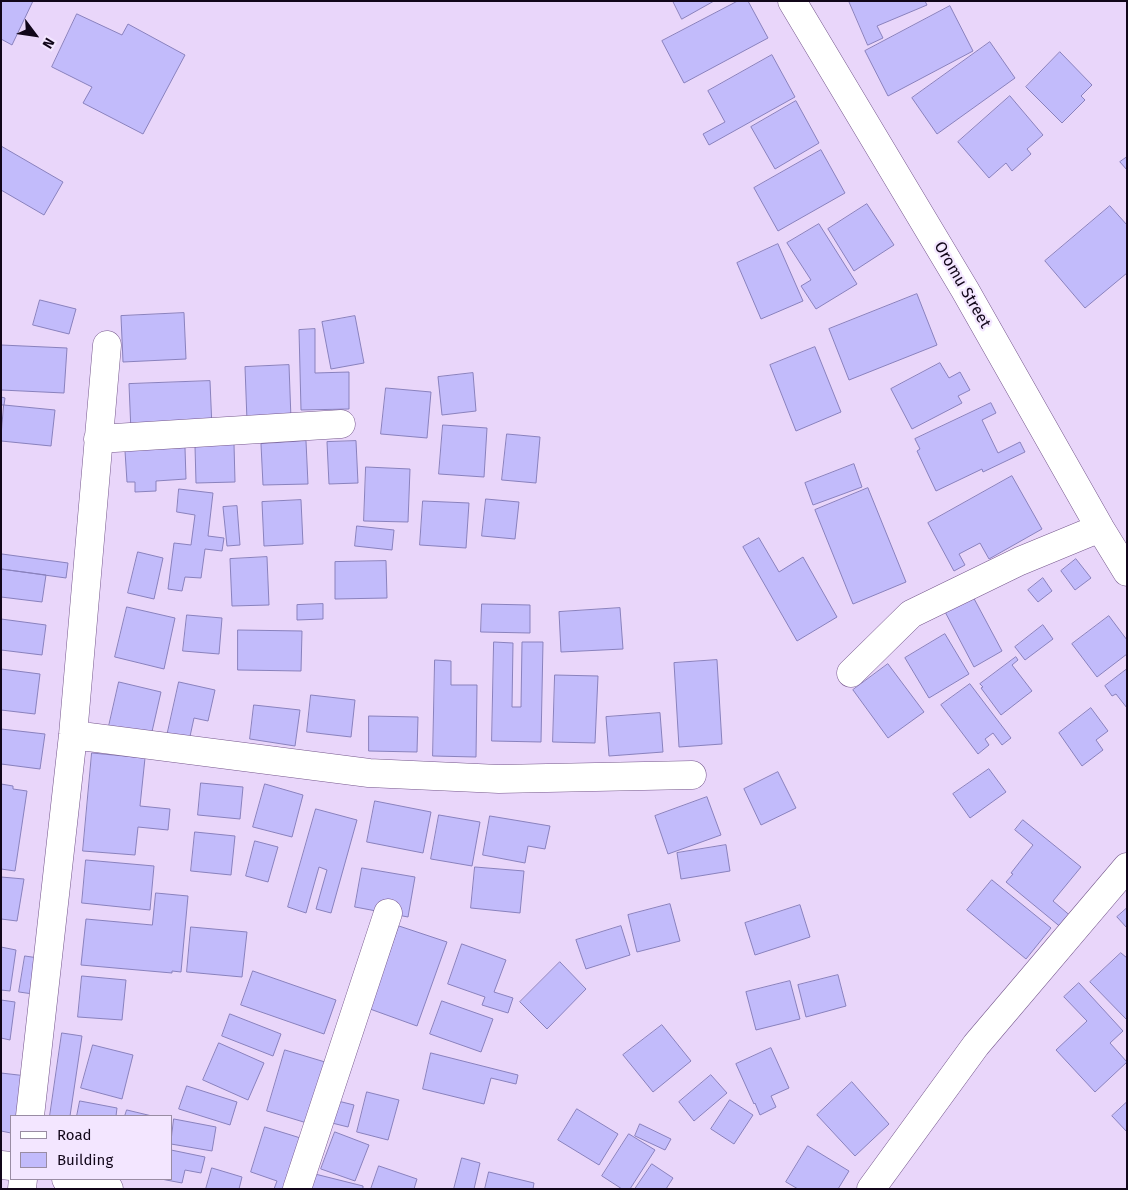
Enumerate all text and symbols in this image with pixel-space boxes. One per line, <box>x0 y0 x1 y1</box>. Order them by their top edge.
north arrow <box>10 10 60 60</box>
text: N <box>39 35 58 51</box>
street label: Oromu Street <box>929 238 995 332</box>
legend <box>10 1115 172 1180</box>
text: Road <box>57 1126 92 1144</box>
text: Building <box>57 1151 113 1169</box>

